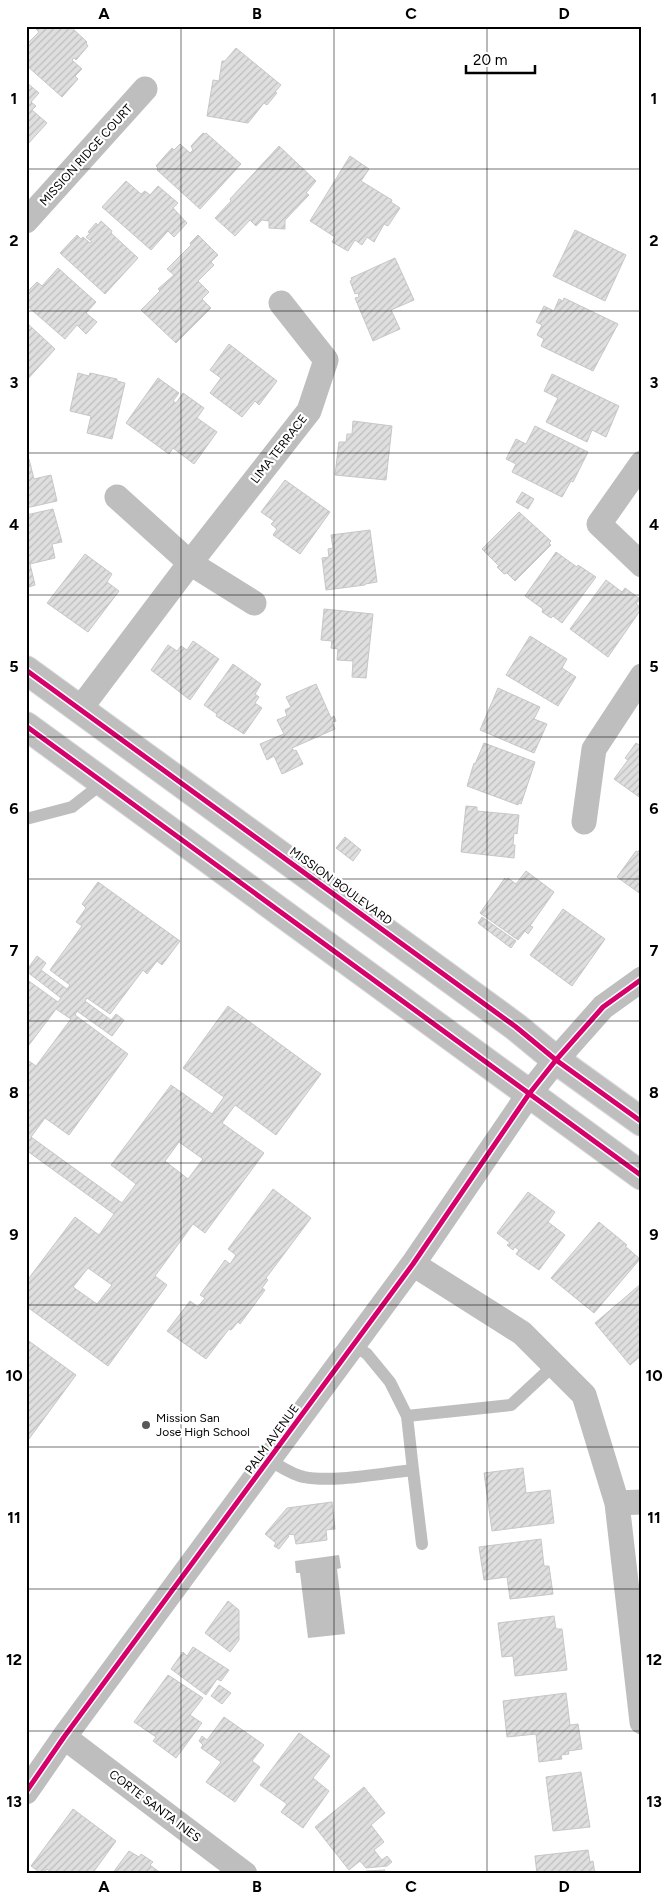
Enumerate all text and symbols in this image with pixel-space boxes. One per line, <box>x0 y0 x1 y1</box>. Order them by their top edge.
text: A <box>98 4 110 23</box>
text: B <box>252 4 262 23</box>
text: C <box>405 4 417 23</box>
text: D <box>558 4 570 23</box>
scale bar <box>466 42 534 74</box>
text: 20 m <box>473 51 507 69</box>
text: 1 <box>11 89 17 108</box>
text: 1 <box>651 89 657 108</box>
street label: MISSION RIDGE COURT <box>37 101 136 209</box>
text: 2 <box>9 231 19 250</box>
text: 2 <box>649 231 659 250</box>
text: 3 <box>10 373 19 392</box>
text: 3 <box>650 373 659 392</box>
street label: LIMA TERRACE <box>248 412 310 486</box>
text: 4 <box>9 515 19 534</box>
text: 4 <box>649 515 659 534</box>
text: 5 <box>9 657 19 676</box>
text: 5 <box>649 657 659 676</box>
text: 6 <box>9 799 19 818</box>
text: 6 <box>649 799 659 818</box>
street label: MISSION BOULEVARD <box>287 844 395 928</box>
text: 7 <box>10 941 19 960</box>
text: 7 <box>650 941 659 960</box>
text: 8 <box>9 1083 19 1102</box>
text: 8 <box>649 1083 659 1102</box>
text: 9 <box>9 1225 19 1244</box>
text: 9 <box>649 1225 659 1244</box>
text: 10 <box>5 1366 23 1385</box>
text: 10 <box>645 1366 663 1385</box>
street label: PALM AVENUE <box>242 1402 302 1476</box>
place label: Mission San Jose High School <box>156 1411 250 1439</box>
marker: Mission San Jose High School <box>140 1419 152 1431</box>
text: 11 <box>7 1508 21 1527</box>
text: 11 <box>647 1508 661 1527</box>
text: 12 <box>6 1650 22 1669</box>
text: 12 <box>646 1650 662 1669</box>
street label: CORTE SANTA INES <box>107 1767 203 1845</box>
text: 13 <box>6 1792 22 1811</box>
text: 13 <box>646 1792 662 1811</box>
text: A <box>98 1877 110 1896</box>
text: B <box>252 1877 262 1896</box>
text: C <box>405 1877 417 1896</box>
text: D <box>558 1877 570 1896</box>

